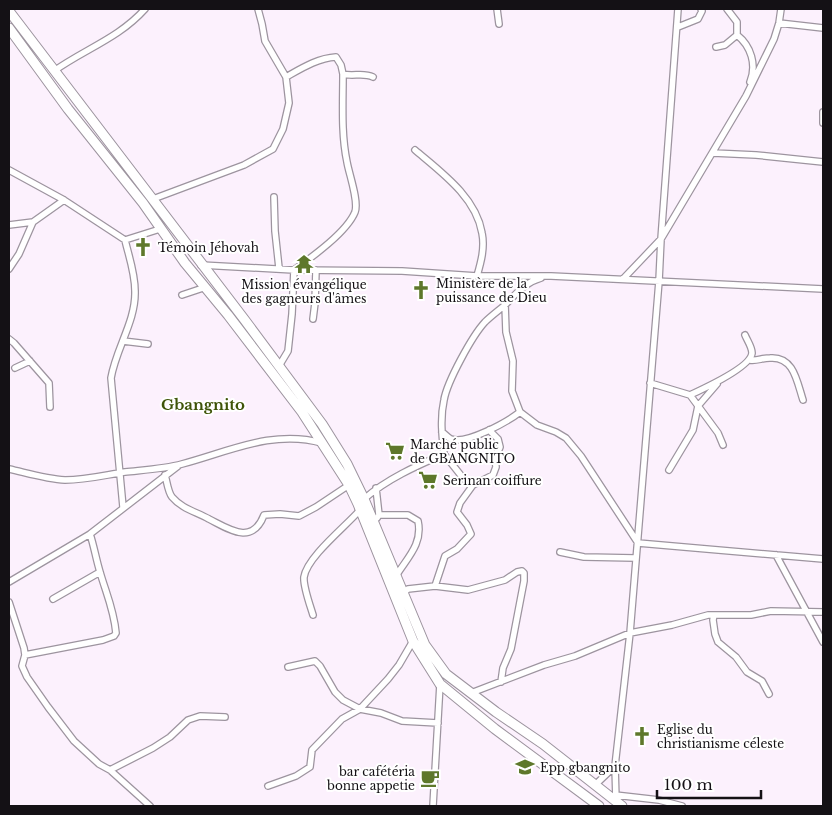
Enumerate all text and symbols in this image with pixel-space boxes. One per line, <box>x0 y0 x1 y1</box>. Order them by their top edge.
church icon: Témoin Jéhovah <box>132 236 154 258</box>
place label: Témoin Jéhovah <box>158 240 259 255</box>
temple icon: Mission évangélique des gagneurs d'âmes <box>293 253 315 275</box>
place label: Ministère de la puissance de Dieu <box>436 276 547 305</box>
place label: Mission évangélique des gagneurs d'âmes <box>241 277 367 306</box>
church icon: Ministère de la puissance de Dieu <box>410 279 432 301</box>
district label: Gbangnito <box>161 395 245 414</box>
place label: Marché public de GBANGNITO <box>410 437 515 466</box>
supermarket icon: Marché public de GBANGNITO <box>384 440 406 462</box>
supermarket icon: Serinan coiffure <box>417 469 439 491</box>
place label: Serinan coiffure <box>443 473 542 488</box>
place label: Eglise du christianisme céleste <box>657 722 784 751</box>
church icon: Eglise du christianisme céleste <box>631 725 653 747</box>
school or university icon: Epp gbangnito <box>514 756 536 778</box>
place label: Epp gbangnito <box>540 760 630 775</box>
place label: bar cafétéria bonne appetie <box>326 764 415 793</box>
cafe icon: bar cafétéria bonne appetie <box>419 767 441 789</box>
scale bar <box>657 768 761 800</box>
text: 100 m <box>664 775 713 794</box>

